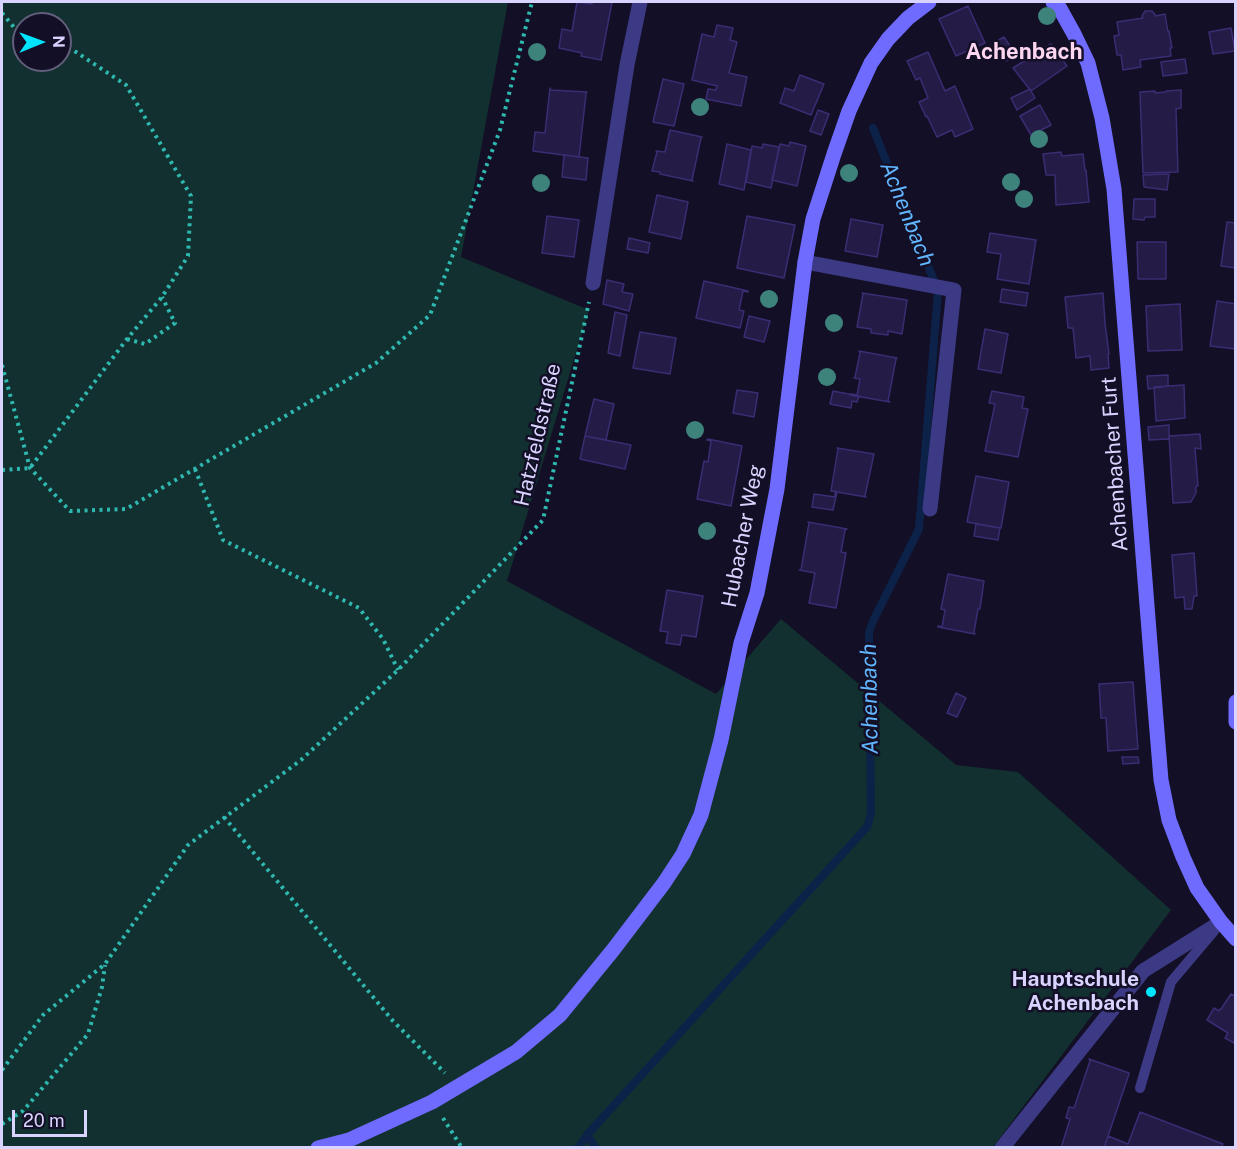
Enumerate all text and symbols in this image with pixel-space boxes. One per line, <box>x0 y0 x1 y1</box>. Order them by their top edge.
north arrow <box>12 12 72 72</box>
text: N <box>49 35 68 48</box>
district label: Achenbach <box>965 39 1083 65</box>
water label: Achenbach <box>874 158 940 270</box>
street label: Hatzfeldstraße <box>509 361 567 509</box>
street label: Achenbacher Furt <box>1096 376 1134 552</box>
street label: Hubacher Weg <box>717 462 769 610</box>
water label: Achenbach <box>856 643 884 755</box>
place label: Hauptschule Achenbach <box>1011 967 1139 1017</box>
marker: Hauptschule Achenbach <box>1144 985 1158 999</box>
scale bar <box>15 1098 90 1136</box>
text: 20 m <box>23 1110 65 1131</box>

